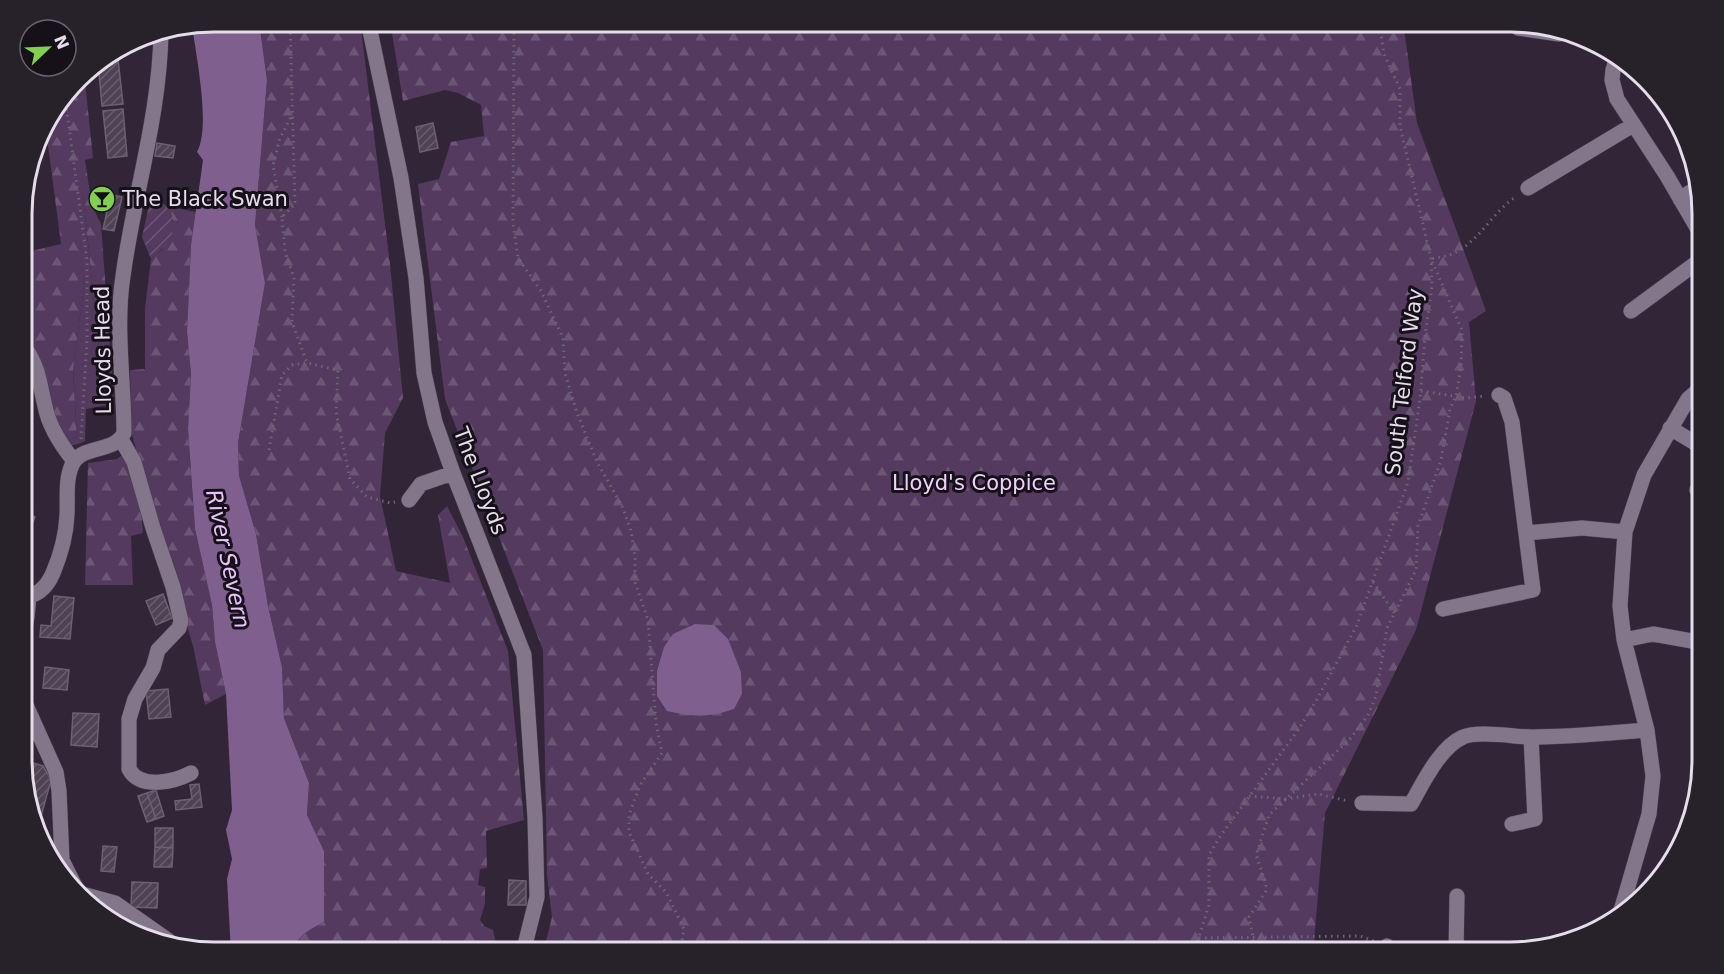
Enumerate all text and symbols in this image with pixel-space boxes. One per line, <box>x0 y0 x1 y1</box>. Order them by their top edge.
north arrow <box>18 18 78 78</box>
text: N <box>50 32 73 52</box>
bar icon: The Black Swan <box>87 184 117 214</box>
place label: The Black Swan <box>121 187 288 211</box>
street label: Lloyds Head <box>90 285 116 415</box>
street label: South Telford Way <box>1381 287 1427 477</box>
street label: The Lloyds <box>448 423 511 538</box>
park label: Lloyd's Coppice <box>892 471 1056 495</box>
water label: River Severn <box>201 487 255 631</box>

